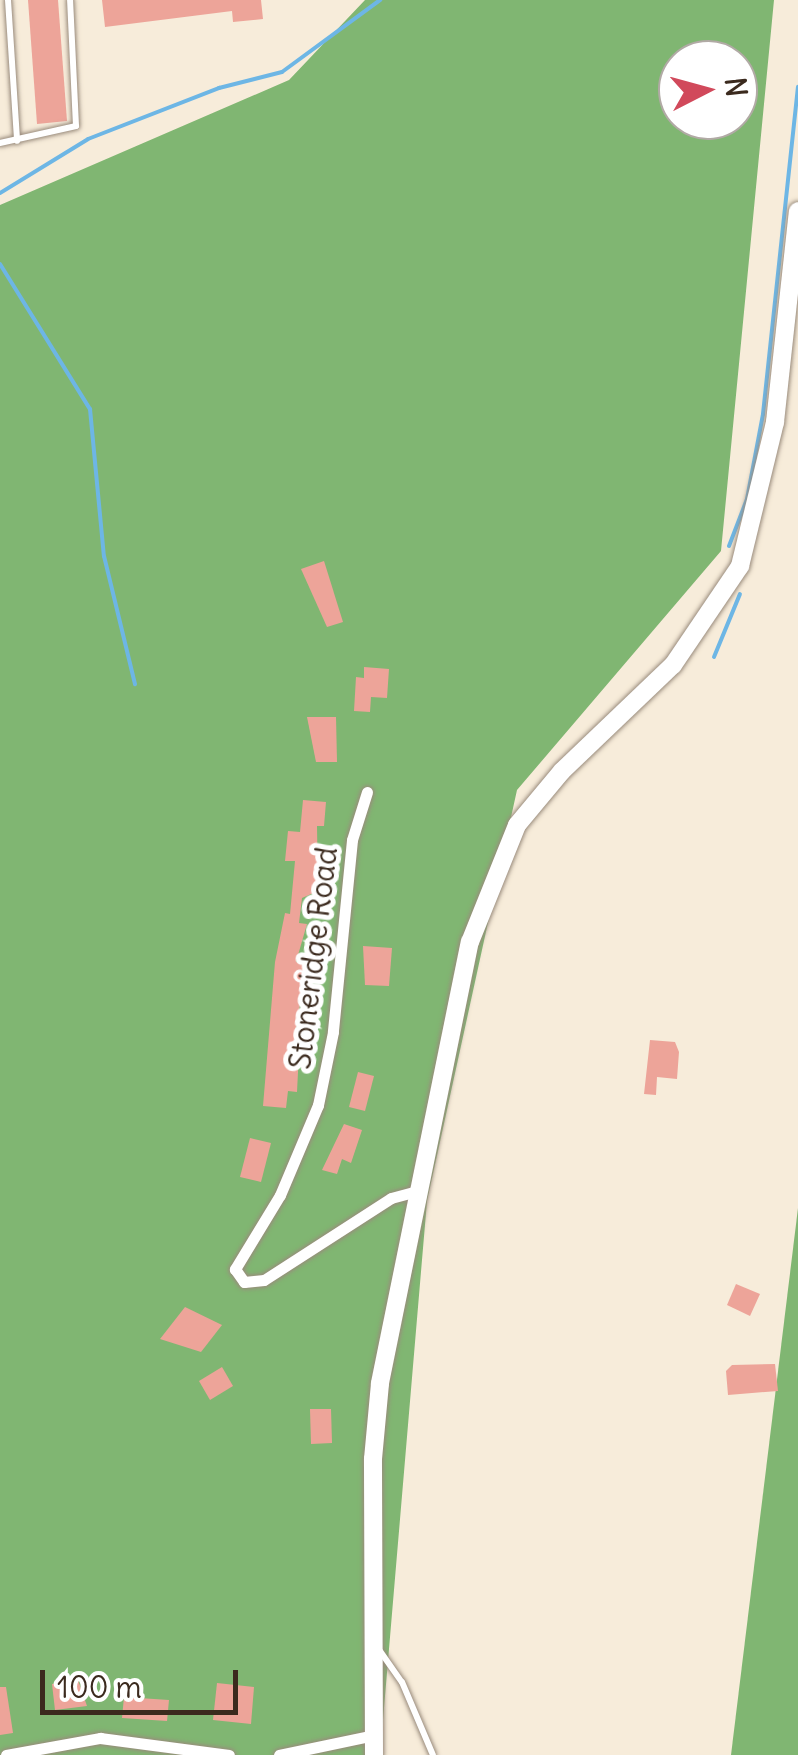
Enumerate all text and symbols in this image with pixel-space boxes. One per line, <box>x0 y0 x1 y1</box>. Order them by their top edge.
north arrow <box>658 40 758 140</box>
text: N <box>717 76 755 99</box>
street label: Stoneridge Road <box>282 845 344 1071</box>
scale bar <box>45 1650 242 1712</box>
text: 100 m <box>57 1668 142 1706</box>

